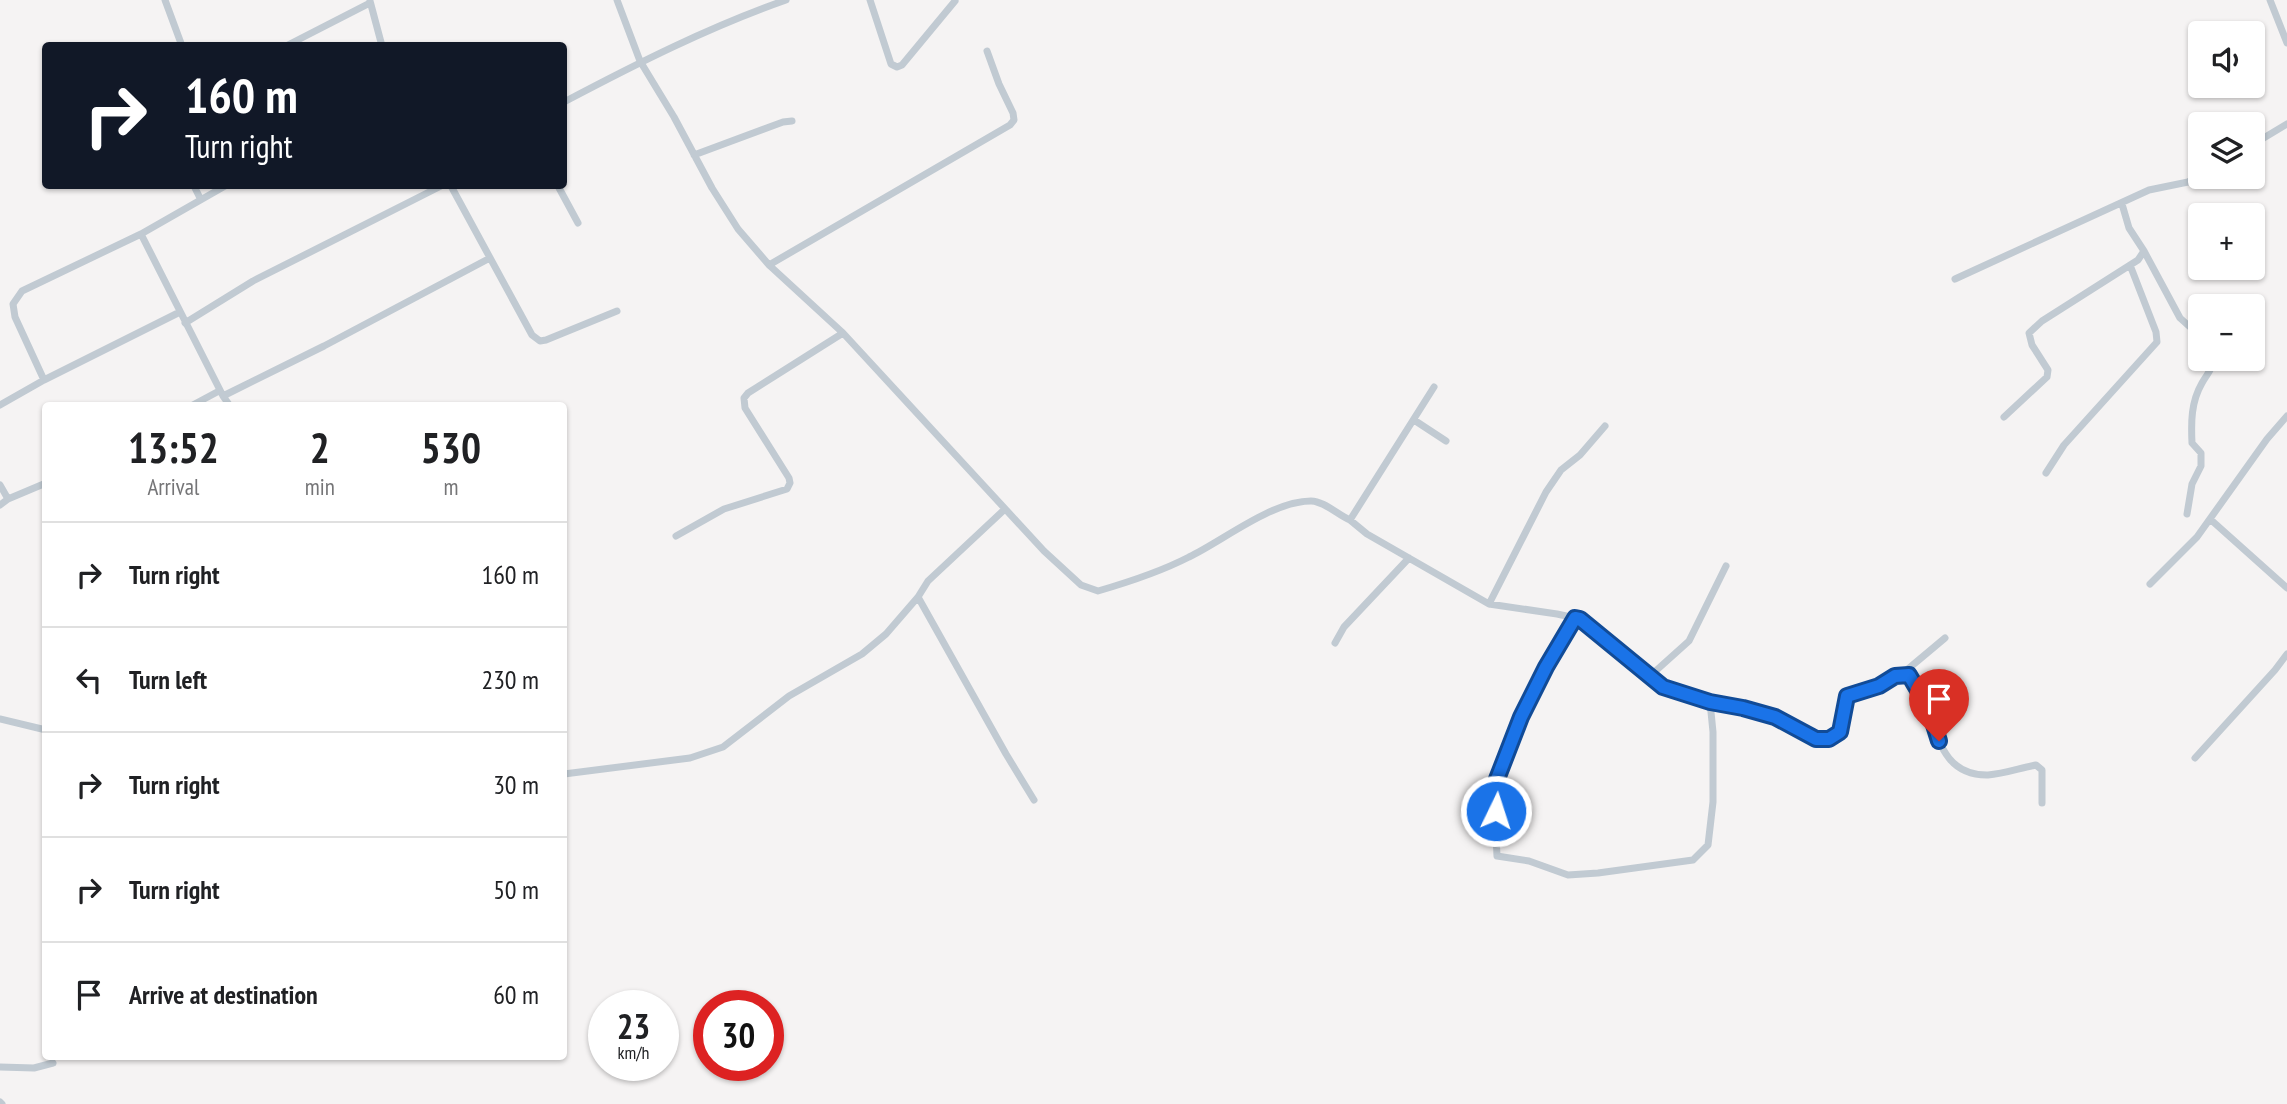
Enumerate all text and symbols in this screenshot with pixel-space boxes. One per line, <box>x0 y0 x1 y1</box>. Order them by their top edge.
map controls <box>2188 21 2265 371</box>
button: sound <box>2188 21 2265 98</box>
text: 160 m <box>185 63 298 127</box>
icon: right <box>70 70 161 161</box>
button: layers <box>2188 112 2265 189</box>
text: Turn right <box>185 125 293 167</box>
button: + <box>2188 203 2265 280</box>
button: − <box>2188 294 2265 371</box>
text: 13:52 <box>128 420 219 475</box>
text: 2 <box>310 420 330 475</box>
text: 530 <box>421 420 481 475</box>
text: Arrival <box>147 472 199 501</box>
text: min <box>305 472 335 501</box>
text: m <box>443 472 458 501</box>
icon: right <box>70 556 108 594</box>
text: Turn right <box>129 558 220 591</box>
text: 160 m <box>481 558 539 591</box>
icon: left <box>70 661 108 699</box>
text: Turn left <box>129 663 207 696</box>
text: 230 m <box>481 663 539 696</box>
pin <box>1909 669 1969 741</box>
icon: arrive <box>1920 680 1958 718</box>
icon: right <box>70 766 108 804</box>
text: Turn right <box>129 768 220 801</box>
text: 30 m <box>493 768 539 801</box>
position arrow <box>1459 774 1533 848</box>
icon: right <box>70 871 108 909</box>
text: Turn right <box>129 873 220 906</box>
text: 50 m <box>493 873 539 906</box>
icon: arrive <box>70 976 108 1014</box>
text: Arrive at destination <box>129 978 318 1011</box>
text: 60 m <box>493 978 539 1011</box>
speed limit sign: 30 <box>693 990 784 1081</box>
text: 23 <box>617 1003 650 1049</box>
text: km/h <box>618 1041 649 1064</box>

